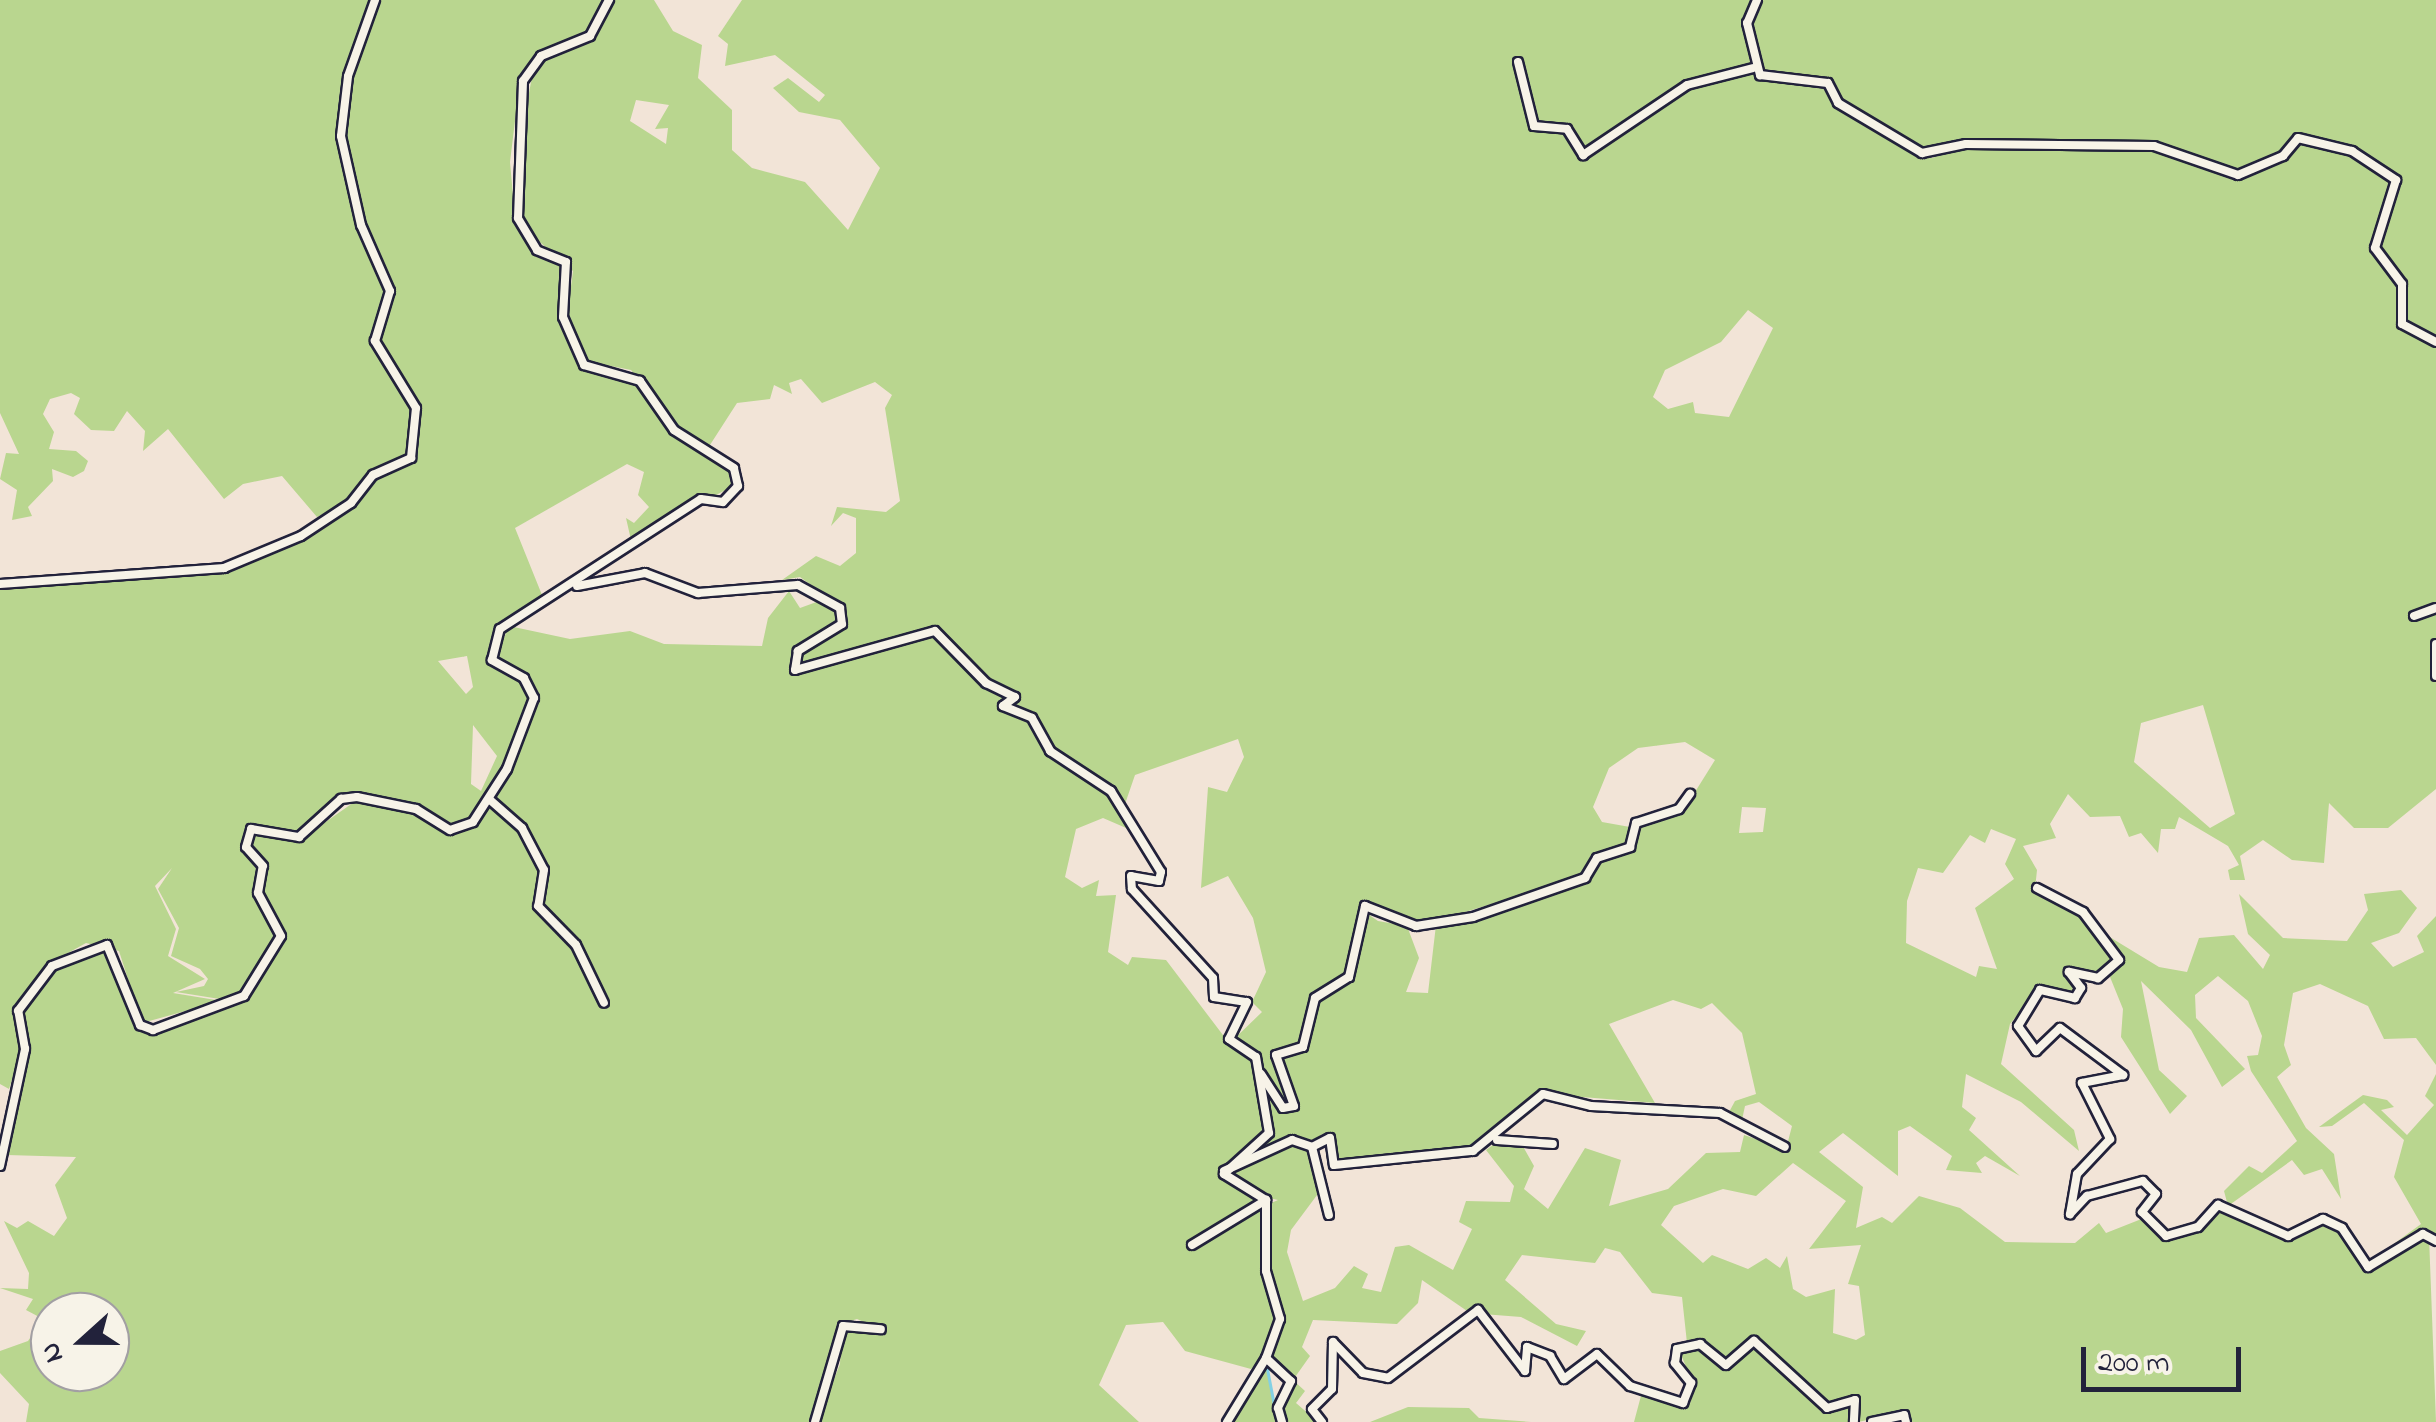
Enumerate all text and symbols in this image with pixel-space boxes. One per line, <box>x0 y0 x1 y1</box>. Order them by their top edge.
north arrow <box>30 1292 130 1392</box>
scale bar <box>2086 1327 2246 1389</box>
text: N <box>31 1336 76 1368</box>
text: 200 m <box>2098 1342 2170 1386</box>

